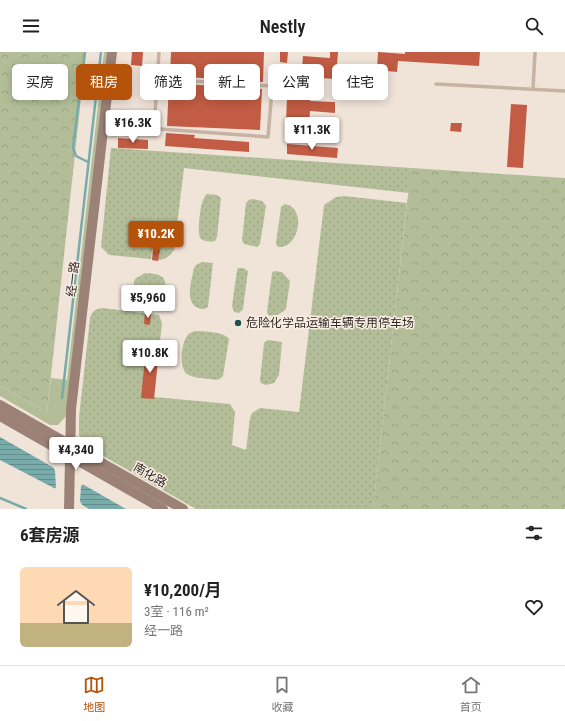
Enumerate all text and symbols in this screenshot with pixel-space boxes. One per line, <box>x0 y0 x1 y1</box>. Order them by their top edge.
icon: menu <box>20 15 42 37</box>
icon: search <box>523 15 545 37</box>
text: Nestly <box>260 16 305 37</box>
chip: 买房 <box>12 64 68 100</box>
chip: 租房 <box>76 64 132 100</box>
chip: 筛选 <box>140 64 196 100</box>
chip: 新上 <box>204 64 260 100</box>
chip: 公寓 <box>268 64 324 100</box>
chip: 住宅 <box>332 64 388 100</box>
pin: ¥16.3K <box>100 110 166 144</box>
text: ¥16.3K <box>115 115 151 130</box>
pin: ¥11.3K <box>279 117 345 151</box>
text: ¥11.3K <box>294 122 330 137</box>
pin: ¥10.2K <box>123 221 189 255</box>
text: ¥10.2K <box>138 226 174 241</box>
street label: 经一路 <box>64 260 82 298</box>
pin: ¥5,960 <box>115 285 181 319</box>
text: ¥5,960 <box>130 290 166 305</box>
place label: 危险化学品运输车辆专用停车场 <box>246 316 414 330</box>
marker: 危险化学品运输车辆专用停车场 <box>233 318 243 328</box>
pin: ¥10.8K <box>117 340 183 374</box>
text: ¥10.8K <box>132 345 168 360</box>
pin: ¥4,340 <box>43 437 109 471</box>
text: ¥4,340 <box>58 442 94 457</box>
street label: 南化路 <box>131 460 169 490</box>
icon: filters <box>523 522 545 544</box>
text: 6套房源 <box>20 525 80 545</box>
text: ¥10,200/月 <box>144 580 222 600</box>
icon: home <box>52 583 100 631</box>
icon: heart <box>523 596 545 618</box>
text: 3室 · 116 m² <box>144 604 209 619</box>
text: 经一路 <box>144 623 183 638</box>
tab: 地图 <box>83 674 105 714</box>
tab: 收藏 <box>271 674 293 714</box>
tab: 首页 <box>460 674 482 714</box>

